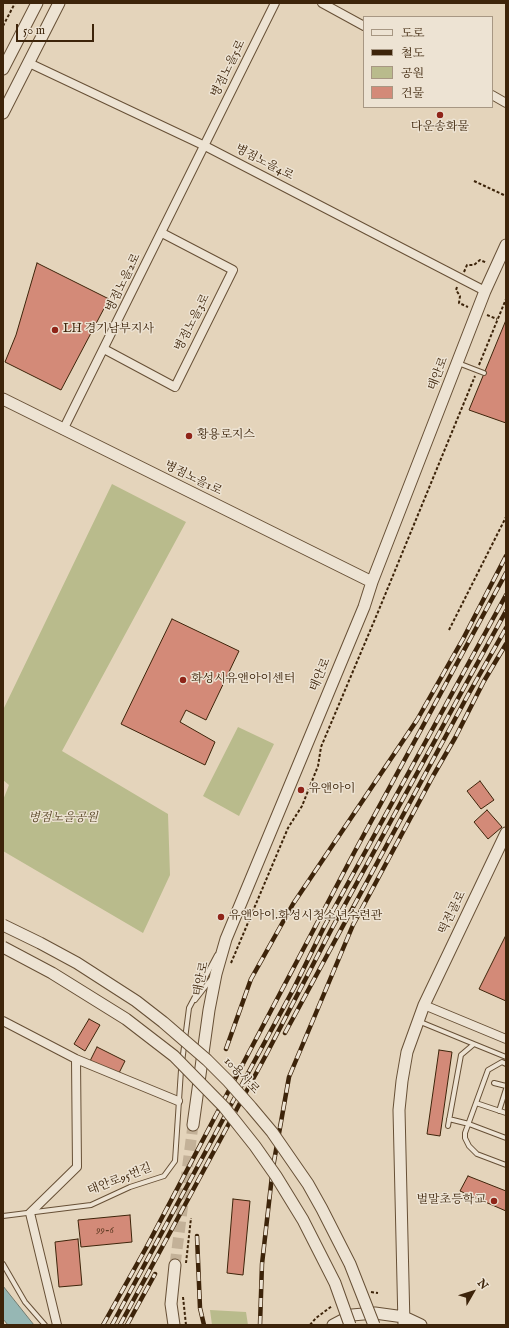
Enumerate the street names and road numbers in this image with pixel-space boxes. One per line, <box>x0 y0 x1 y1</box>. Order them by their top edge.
street label: 병점노을5로 <box>209 38 249 100</box>
street label: 병점노을4로 <box>232 142 296 184</box>
street label: 병점노을2로 <box>104 251 144 315</box>
street label: 병점노을3로 <box>172 292 214 354</box>
street label: 태안로 <box>426 355 452 393</box>
street label: 병점노을1로 <box>162 459 224 499</box>
street label: 태안로 <box>308 656 334 694</box>
street label: 떡전골로 <box>436 889 470 937</box>
street label: 태안로 <box>191 960 213 998</box>
street label: 10용사로 <box>220 1055 262 1097</box>
street label: 태안로95번길 <box>86 1161 154 1199</box>

